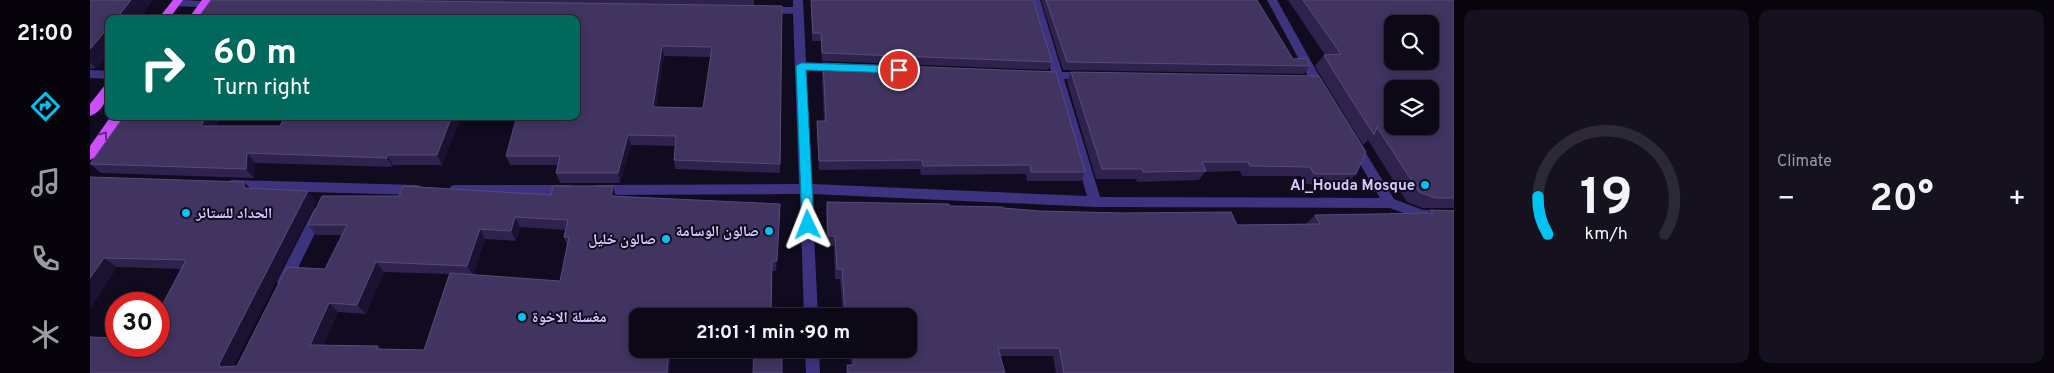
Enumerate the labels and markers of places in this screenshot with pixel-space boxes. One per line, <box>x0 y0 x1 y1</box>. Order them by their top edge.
pin <box>878 49 920 91</box>
place label: Al_Houda Mosque <box>1290 177 1415 196</box>
marker: Al_Houda Mosque <box>1419 179 1431 191</box>
place label: الحداد للستائر <box>195 205 272 224</box>
marker: الحداد للستائر <box>180 207 192 219</box>
place label: صالون الوسامة <box>676 223 759 242</box>
marker: صالون الوسامة <box>763 225 775 237</box>
place label: صالون خليل <box>588 231 656 250</box>
marker: صالون خليل <box>660 233 672 245</box>
place label: مغسلة الاخوة <box>532 309 607 328</box>
marker: مغسلة الاخوة <box>516 311 528 323</box>

